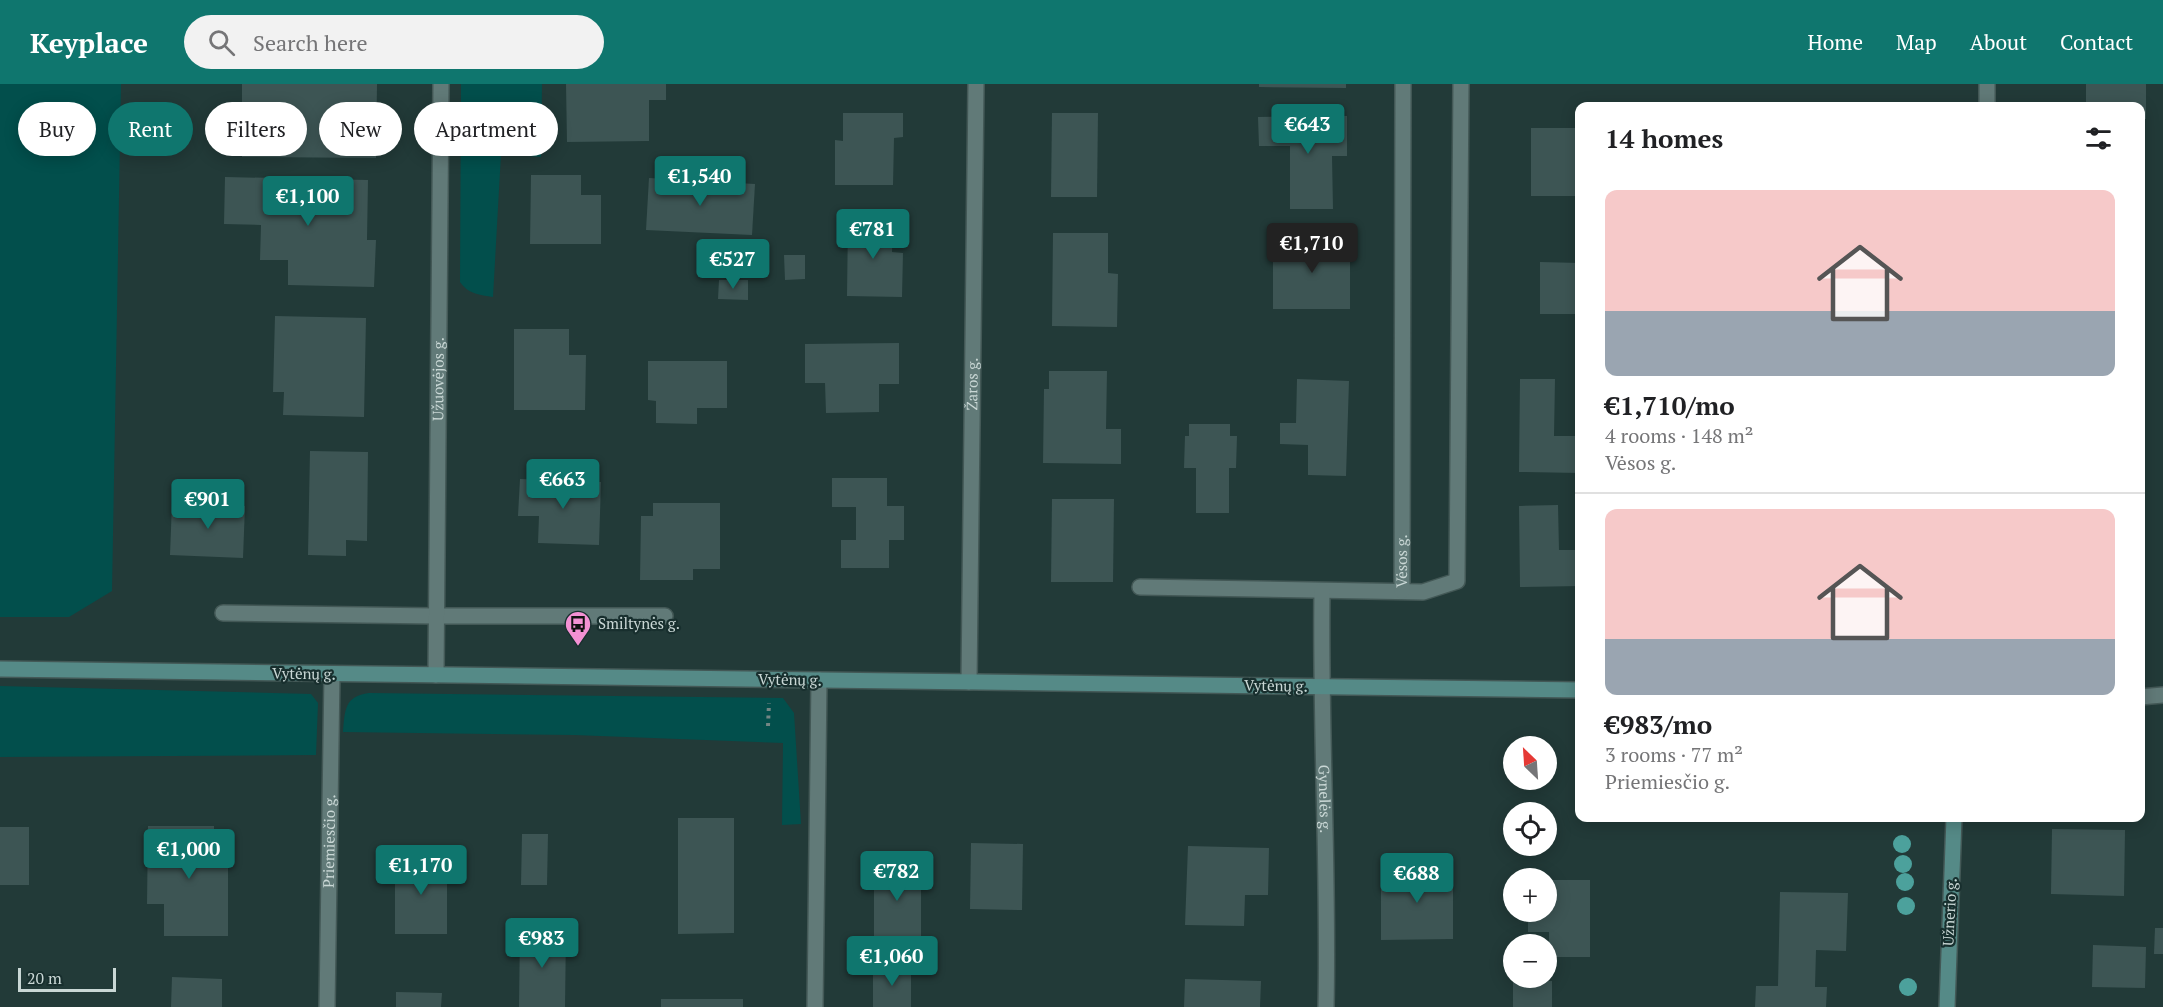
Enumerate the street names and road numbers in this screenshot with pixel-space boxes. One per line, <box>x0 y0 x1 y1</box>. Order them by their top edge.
street label: Užuovėjos g. <box>427 337 448 421</box>
street label: Žaros g. <box>961 357 982 411</box>
street label: Vėsos g. <box>1391 534 1411 588</box>
street label: Vytėnų g. <box>272 662 336 684</box>
street label: Vytėnų g. <box>758 668 822 690</box>
street label: Vytėnų g. <box>1244 674 1308 696</box>
street label: Gynelės g. <box>1315 764 1336 833</box>
street label: Priemiesčio g. <box>318 794 339 888</box>
street label: Užnerio g. <box>1937 877 1961 947</box>

